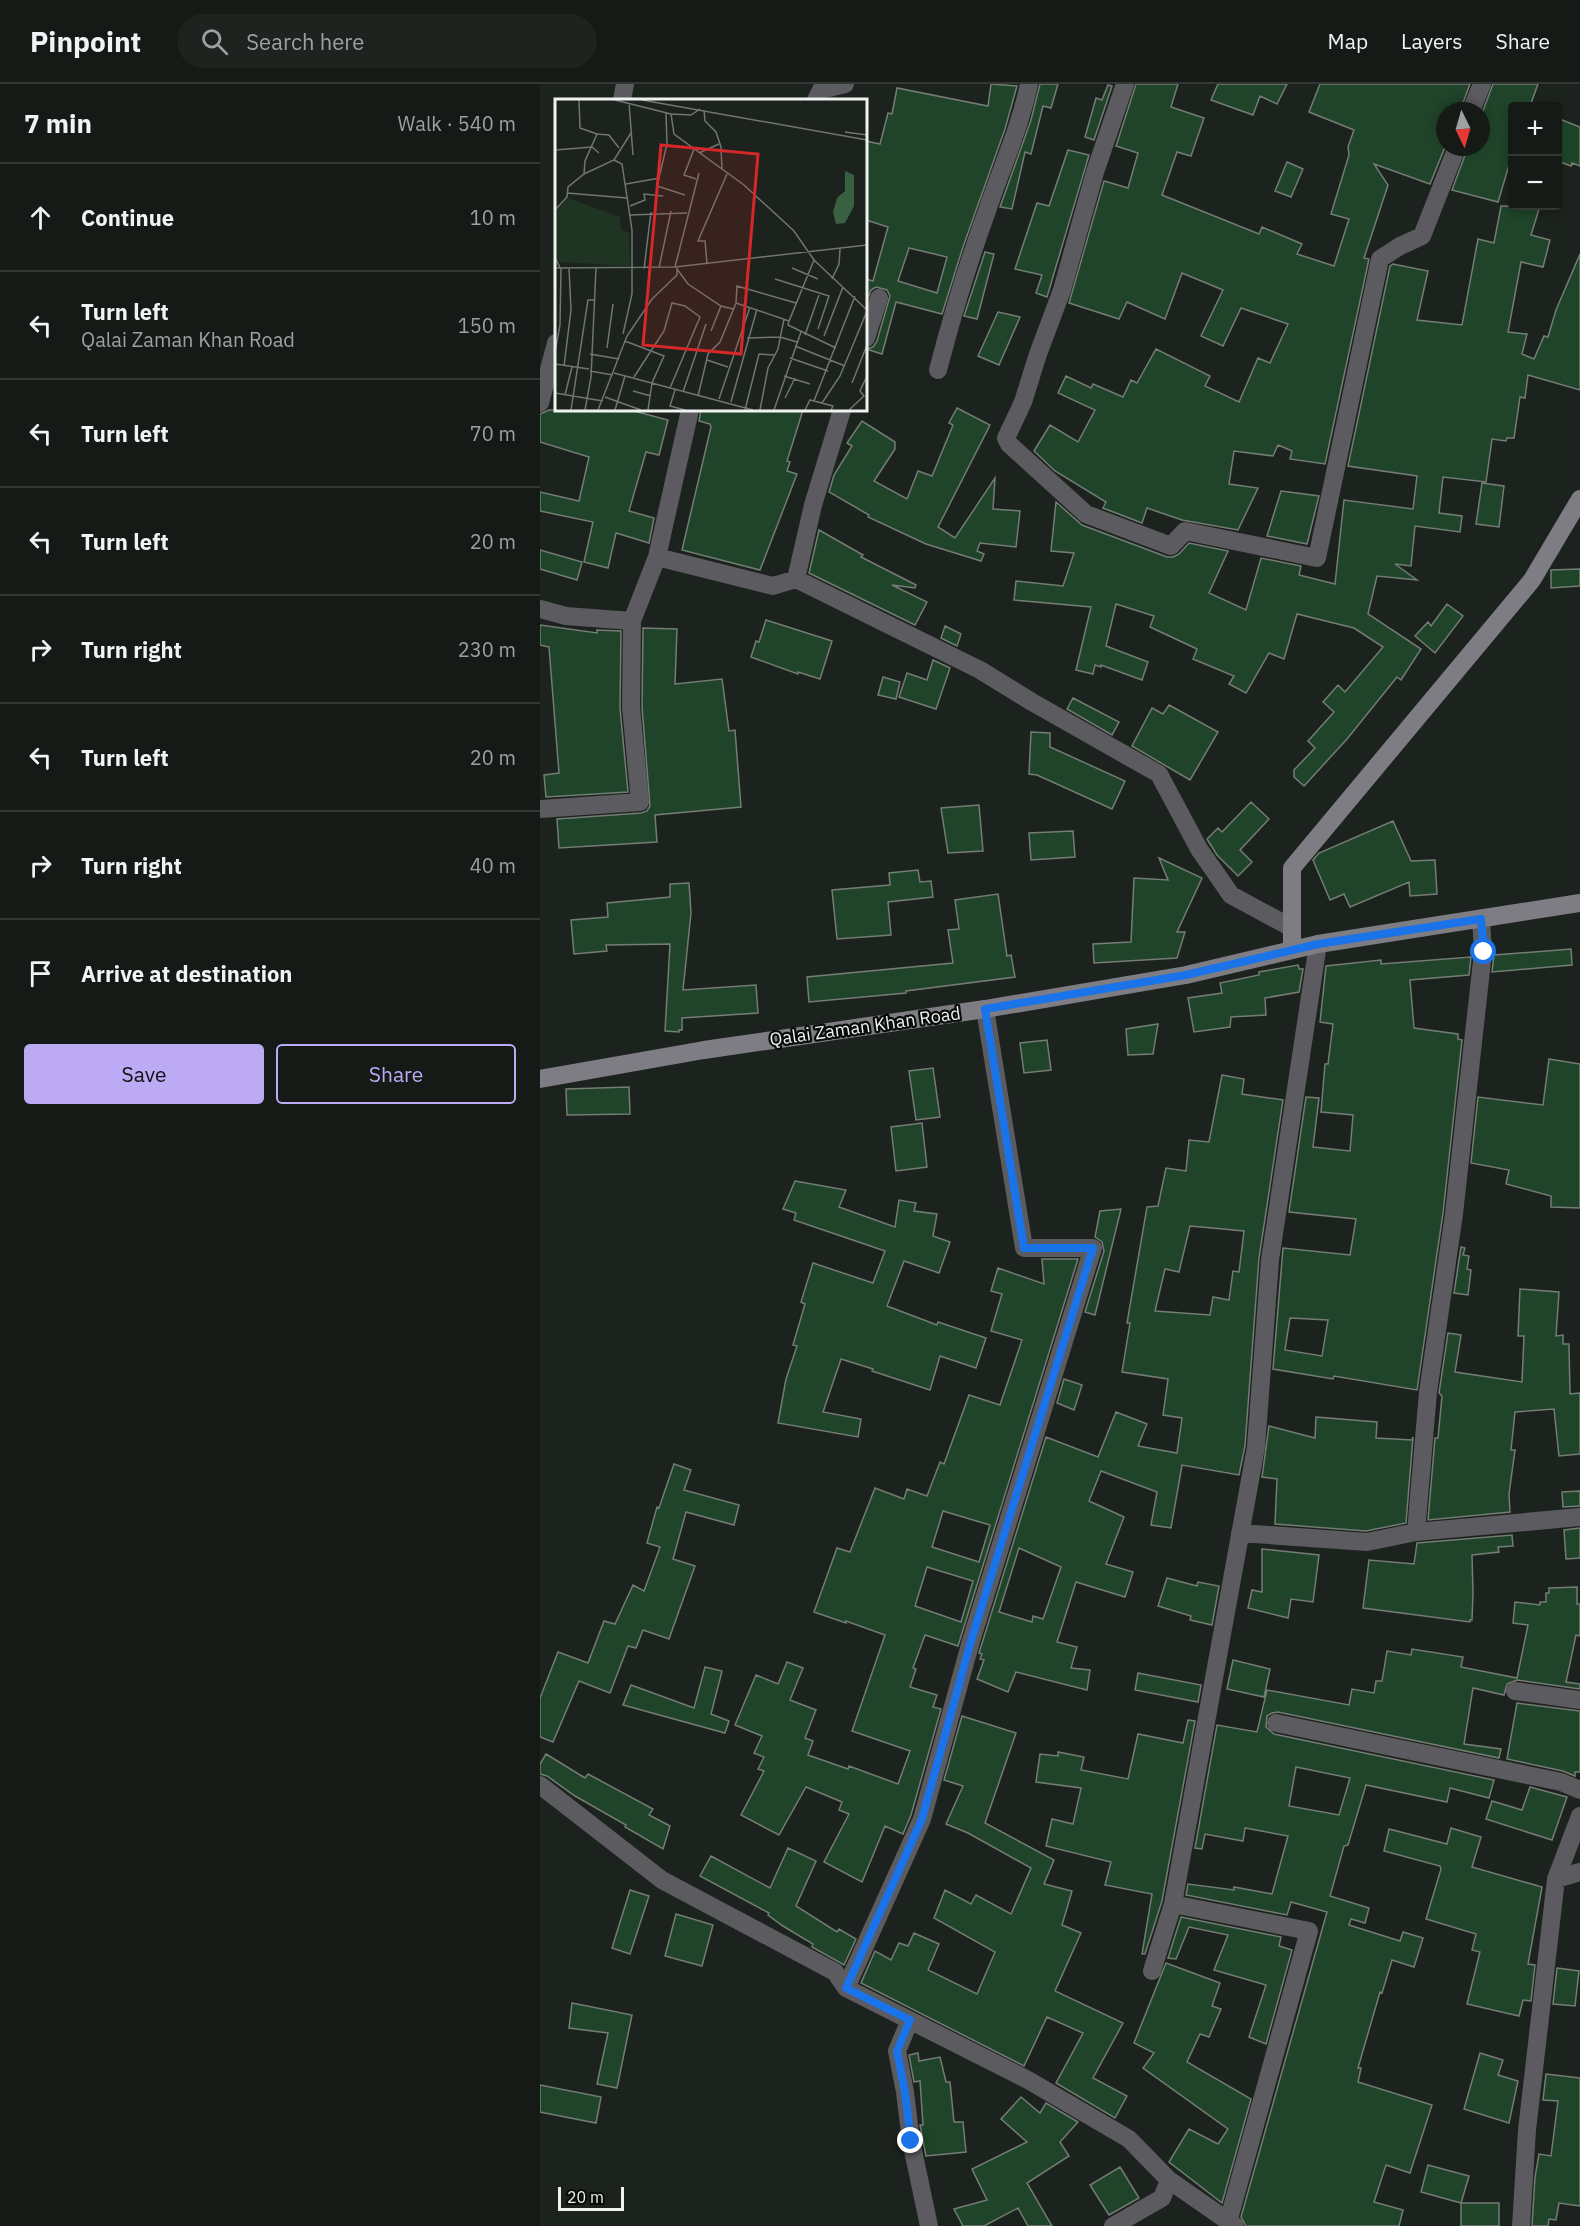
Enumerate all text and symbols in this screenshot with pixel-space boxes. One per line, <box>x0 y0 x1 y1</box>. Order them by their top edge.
search box <box>177 14 597 68</box>
text: Pinpoint <box>30 23 141 60</box>
icon: search <box>198 25 231 58</box>
text: Search here <box>246 27 364 56</box>
text: Map <box>1328 27 1368 55</box>
text: Layers <box>1401 27 1463 55</box>
text: Share <box>1496 27 1550 55</box>
inset map <box>555 99 867 411</box>
north arrow <box>1436 102 1490 156</box>
map controls <box>1508 102 1562 210</box>
button: + <box>1508 102 1562 156</box>
text: 7 min <box>24 106 92 140</box>
text: Walk · 540 m <box>398 110 516 137</box>
button: − <box>1508 156 1562 210</box>
icon: ahead <box>24 201 57 234</box>
text: Continue <box>81 203 174 232</box>
text: 10 m <box>470 204 516 231</box>
text: Turn left <box>81 297 169 326</box>
icon: left <box>24 309 57 342</box>
text: 150 m <box>458 312 516 339</box>
text: Qalai Zaman Khan Road <box>81 326 295 353</box>
icon: left <box>24 417 57 450</box>
text: Turn left <box>81 419 169 448</box>
text: 70 m <box>470 420 516 447</box>
icon: left <box>24 525 57 558</box>
text: Turn left <box>81 527 169 556</box>
text: 20 m <box>470 528 516 555</box>
icon: right <box>24 633 57 666</box>
text: Turn right <box>81 635 182 664</box>
text: 230 m <box>458 636 516 663</box>
icon: left <box>24 741 57 774</box>
text: Turn left <box>81 743 169 772</box>
text: 20 m <box>470 744 516 771</box>
icon: right <box>24 849 57 882</box>
text: Turn right <box>81 851 182 880</box>
text: 40 m <box>470 852 516 879</box>
route start <box>1470 938 1496 964</box>
icon: arrive <box>24 957 57 990</box>
text: Arrive at destination <box>81 959 292 988</box>
street label: Qalai Zaman Khan Road <box>768 1001 962 1051</box>
button: Save <box>24 1044 264 1104</box>
button: Share <box>276 1044 516 1104</box>
route end <box>897 2127 923 2153</box>
scale bar <box>558 2184 624 2212</box>
text: 20 m <box>567 2187 604 2207</box>

